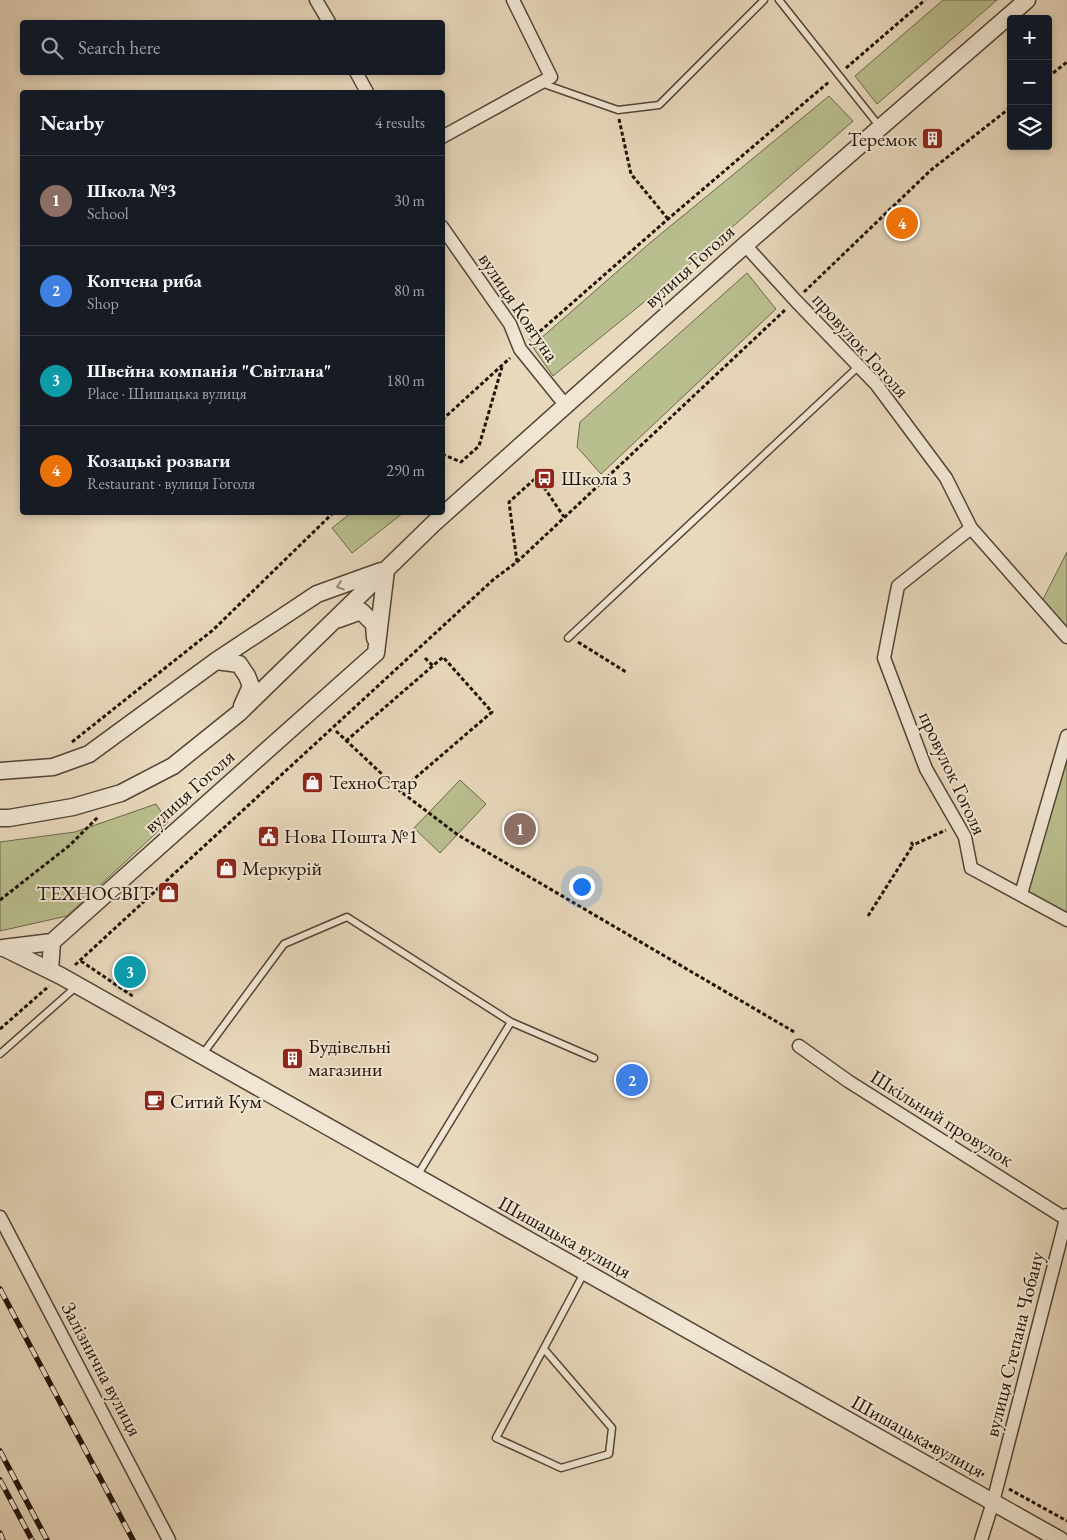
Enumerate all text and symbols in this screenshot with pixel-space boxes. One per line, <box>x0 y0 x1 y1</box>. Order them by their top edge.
map controls <box>1007 15 1052 150</box>
button: + <box>1007 15 1052 60</box>
search box <box>20 20 445 75</box>
icon: search <box>38 34 66 62</box>
text: Search here <box>78 35 160 60</box>
button: − <box>1007 60 1052 105</box>
button: layers <box>1007 105 1052 150</box>
text: Nearby <box>40 109 104 136</box>
text: 4 results <box>375 112 425 133</box>
place label: Теремок <box>848 126 917 152</box>
building icon: Теремок <box>921 127 945 151</box>
text: Школа №3 <box>87 178 177 203</box>
text: 1 <box>52 190 60 211</box>
text: 30 m <box>394 190 425 211</box>
text: School <box>87 203 129 224</box>
pin: 4 <box>886 204 918 242</box>
street label: вулиця Гоголя <box>638 218 740 314</box>
street label: вулиця Ковтуна <box>473 247 565 367</box>
text: Копчена риба <box>87 268 202 293</box>
text: 2 <box>52 280 60 301</box>
text: 80 m <box>394 280 425 301</box>
street label: провулок Гоголя <box>807 287 915 403</box>
text: Shop <box>87 293 119 314</box>
text: Швейна компанія "Світлана" <box>87 358 331 383</box>
text: 3 <box>52 370 60 391</box>
text: 180 m <box>386 370 425 391</box>
text: Place · Шишацька вулиця <box>87 383 247 404</box>
text: Козацькі розваги <box>87 448 230 473</box>
text: 4 <box>52 460 60 481</box>
text: 290 m <box>386 460 425 481</box>
place label: Школа 3 <box>561 465 631 491</box>
bus stop icon: Школа 3 <box>533 466 557 490</box>
text: Restaurant · вулиця Гоголя <box>87 473 255 494</box>
one-way arrow <box>336 580 344 590</box>
street label: провулок Гоголя <box>913 707 993 839</box>
street label: вулиця Гоголя <box>138 743 240 839</box>
place label: ТехноСтар <box>329 769 417 795</box>
shop icon: ТехноСтар <box>301 770 325 794</box>
pin: 1 <box>504 810 536 848</box>
place label: Нова Пошта №1 <box>284 823 418 849</box>
public building icon: Нова Пошта №1 <box>256 824 280 848</box>
place label: Меркурій <box>242 855 322 881</box>
shop icon: Меркурій <box>214 856 238 880</box>
your location <box>569 874 595 900</box>
place label: ТЕХНОСВІТ <box>37 880 154 906</box>
shop icon: ТЕХНОСВІТ <box>157 881 181 905</box>
pin: 3 <box>114 953 146 991</box>
place label: Будівельні магазини <box>308 1033 391 1082</box>
building icon: Будівельні магазини <box>280 1046 304 1070</box>
pin: 2 <box>616 1061 648 1099</box>
street label: Шкільний провулок <box>866 1064 1019 1173</box>
place label: Ситий Кум <box>170 1088 262 1114</box>
cafe icon: Ситий Кум <box>142 1089 166 1113</box>
street label: Шишацька вулиця <box>494 1190 636 1284</box>
street label: вулиця Степана Чобану <box>978 1248 1050 1439</box>
street label: Залізнична вулиця <box>56 1297 148 1441</box>
street label: Шишацька вулиця <box>847 1389 989 1483</box>

